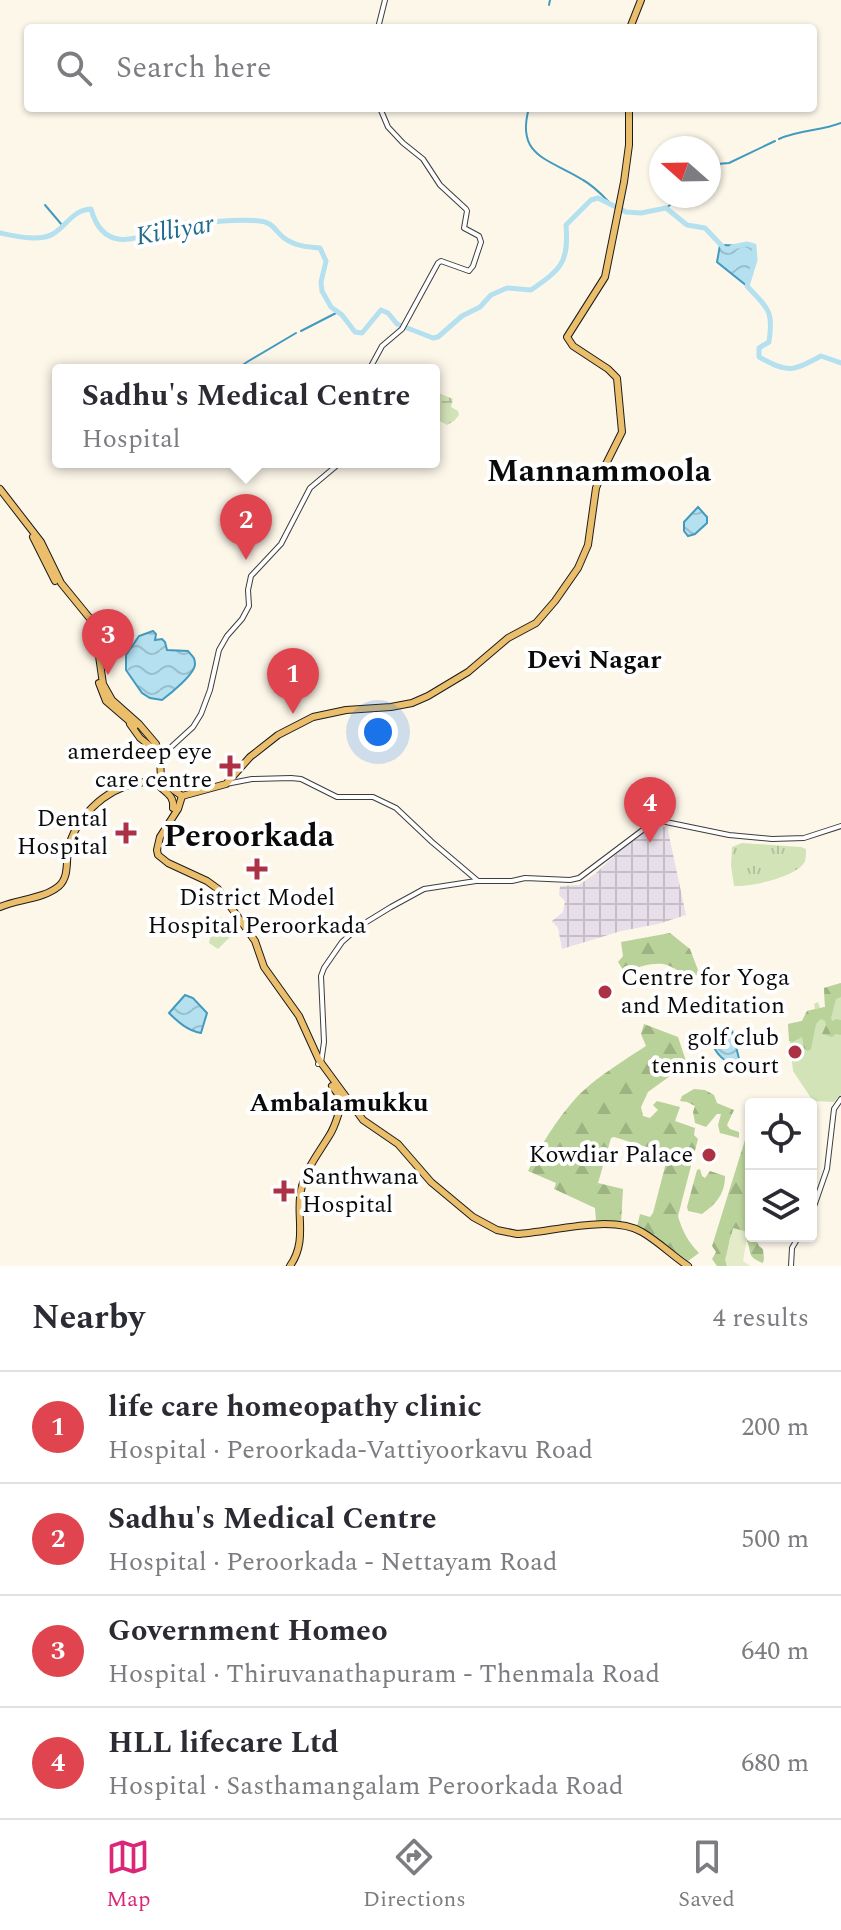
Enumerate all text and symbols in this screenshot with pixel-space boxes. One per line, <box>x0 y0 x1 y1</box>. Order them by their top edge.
search box <box>24 24 817 112</box>
text: Search here <box>116 45 272 91</box>
icon: search <box>52 46 96 90</box>
north arrow <box>649 136 721 208</box>
water label: Killiyar <box>133 203 218 257</box>
popup <box>52 364 440 468</box>
text: Sadhu's Medical Centre <box>82 373 410 419</box>
text: Hospital <box>82 419 180 459</box>
district label: Mannammoola <box>487 447 712 496</box>
pin: 2 <box>220 494 272 560</box>
pin: 3 <box>82 609 134 675</box>
district label: Devi Nagar <box>527 640 662 680</box>
pin: 1 <box>267 648 319 714</box>
your location <box>358 712 398 752</box>
place label: amerdeep eye care centre <box>67 734 212 798</box>
marker: amerdeep eye care centre <box>219 755 241 777</box>
pin: 4 <box>624 777 676 843</box>
place label: Dental Hospital <box>17 801 108 865</box>
district label: Peroorkada <box>164 812 335 861</box>
marker: Dental Hospital <box>115 822 137 844</box>
marker: District Model Hospital Peroorkada <box>246 858 268 880</box>
place label: District Model Hospital Peroorkada <box>148 880 367 944</box>
place label: Centre for Yoga and Meditation <box>621 960 790 1024</box>
marker: Centre for Yoga and Meditation <box>596 983 614 1001</box>
place label: golf club tennis court <box>651 1020 779 1084</box>
marker: golf club tennis court <box>786 1043 804 1061</box>
district label: Ambalamukku <box>250 1083 428 1123</box>
map controls <box>745 1098 817 1242</box>
button: locate <box>745 1098 817 1170</box>
place label: Kowdiar Palace <box>529 1137 693 1173</box>
marker: Kowdiar Palace <box>700 1146 718 1164</box>
place label: Santhwana Hospital <box>302 1159 419 1223</box>
button: layers <box>745 1170 817 1242</box>
marker: Santhwana Hospital <box>273 1180 295 1202</box>
text: Nearby <box>32 1292 145 1344</box>
text: 4 results <box>713 1298 809 1338</box>
text: life care homeopathy clinic <box>108 1384 482 1430</box>
text: 1 <box>51 1407 65 1447</box>
text: 200 m <box>741 1407 809 1447</box>
text: Hospital · Peroorkada-Vattiyoorkavu Road <box>108 1430 593 1470</box>
text: Sadhu's Medical Centre <box>108 1496 437 1542</box>
text: 2 <box>51 1519 65 1559</box>
text: 500 m <box>741 1519 809 1559</box>
text: Hospital · Peroorkada - Nettayam Road <box>108 1542 558 1582</box>
text: Government Homeo <box>108 1608 388 1654</box>
text: 3 <box>51 1631 65 1671</box>
text: 640 m <box>741 1631 809 1671</box>
text: Hospital · Thiruvanathapuram - Thenmala Road <box>108 1654 660 1694</box>
text: HLL lifecare Ltd <box>108 1720 339 1766</box>
text: 4 <box>51 1743 65 1783</box>
text: 680 m <box>741 1743 809 1783</box>
text: Hospital · Sasthamangalam Peroorkada Road <box>108 1766 623 1806</box>
tab: Map <box>106 1835 151 1916</box>
tab: Directions <box>363 1835 466 1916</box>
tab: Saved <box>678 1835 735 1916</box>

